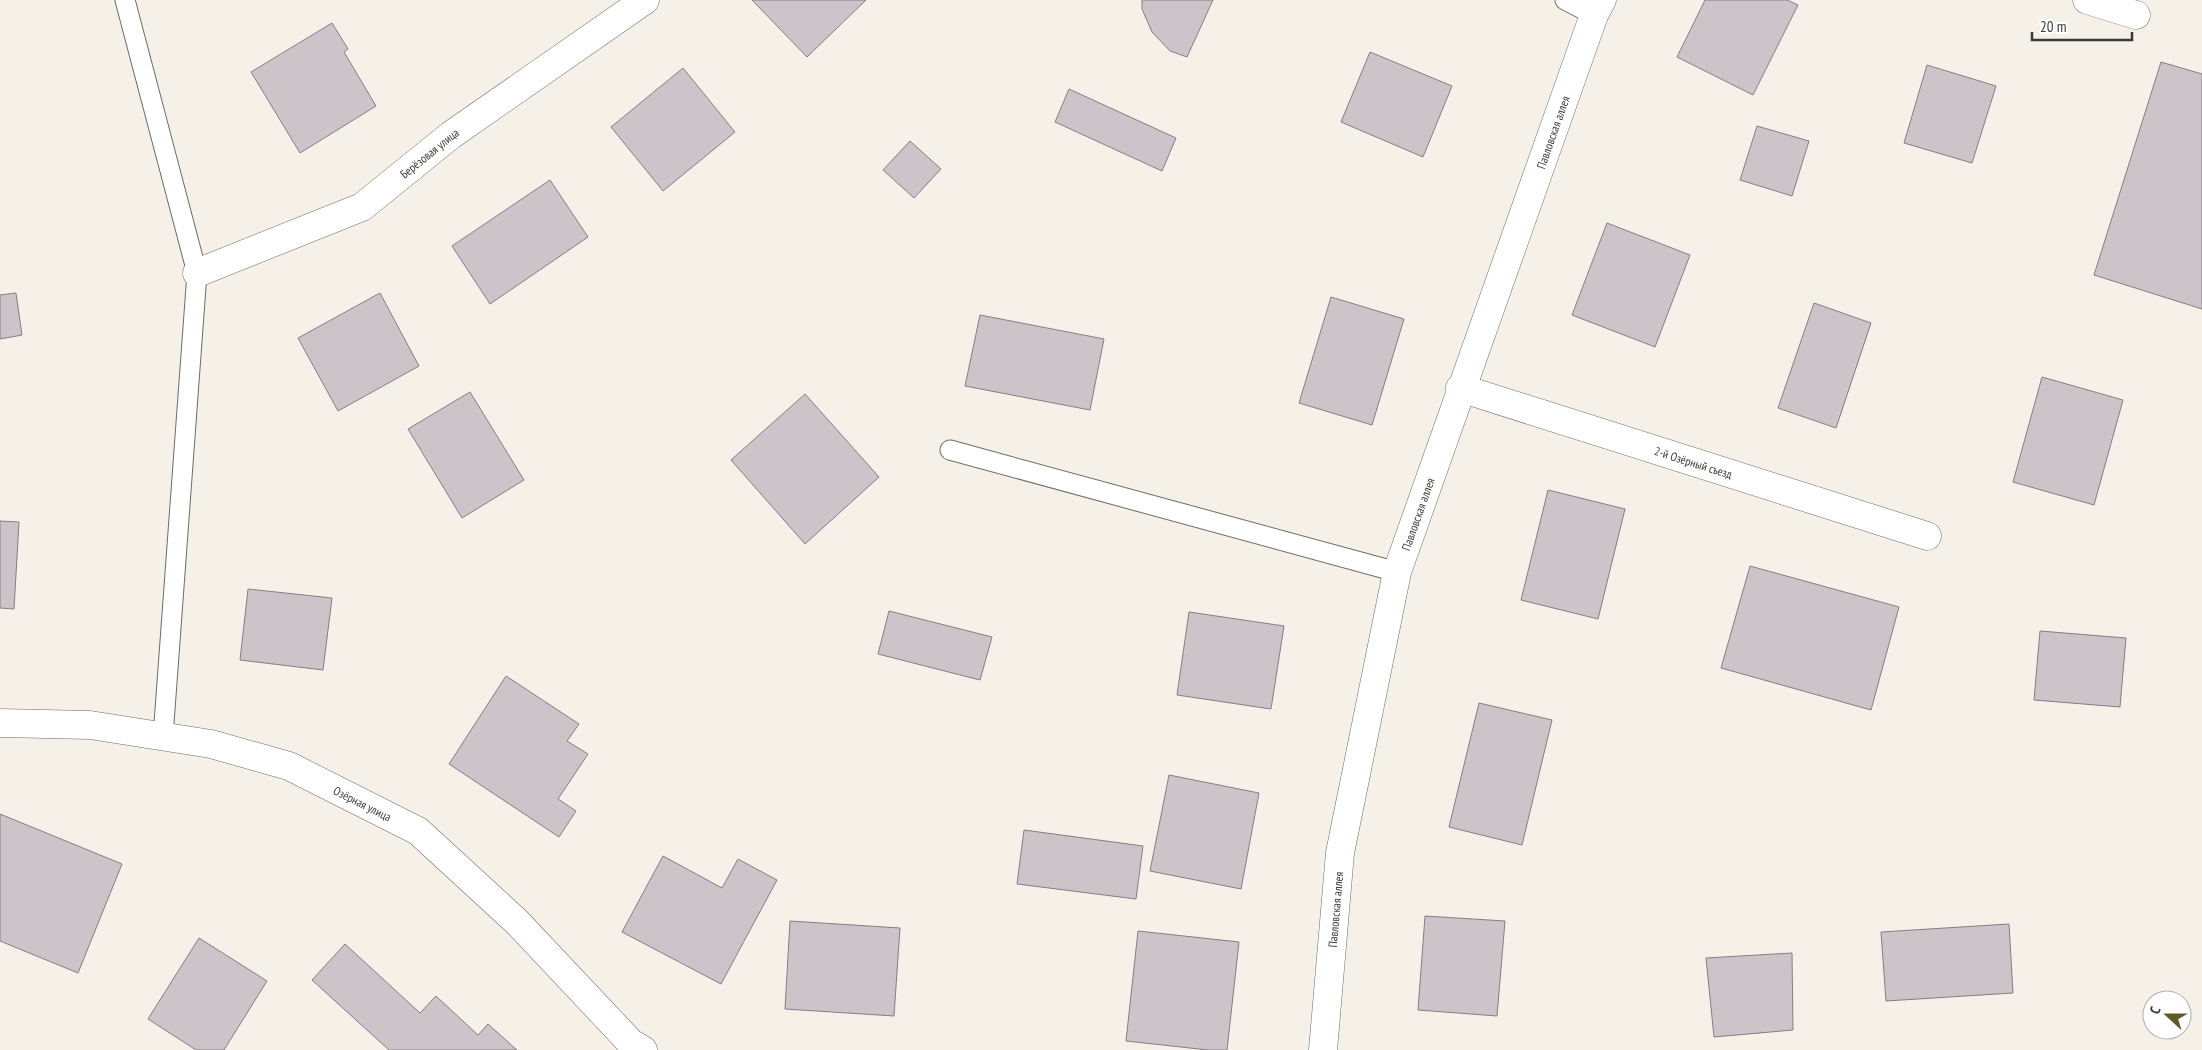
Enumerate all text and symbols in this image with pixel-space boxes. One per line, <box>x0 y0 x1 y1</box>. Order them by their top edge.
scale bar <box>2032 10 2132 42</box>
text: 20 m <box>2040 17 2066 36</box>
street label: Павловская аллея <box>1533 93 1572 171</box>
street label: Берёзовая улица <box>397 124 462 181</box>
street label: 2-й Озёрный съезд <box>1653 443 1735 482</box>
street label: Павловская аллея <box>1398 475 1437 552</box>
street label: Озёрная улица <box>331 782 394 824</box>
street label: Павловская аллея <box>1324 871 1346 948</box>
north arrow <box>2142 990 2192 1040</box>
text: С <box>2145 1004 2165 1017</box>

